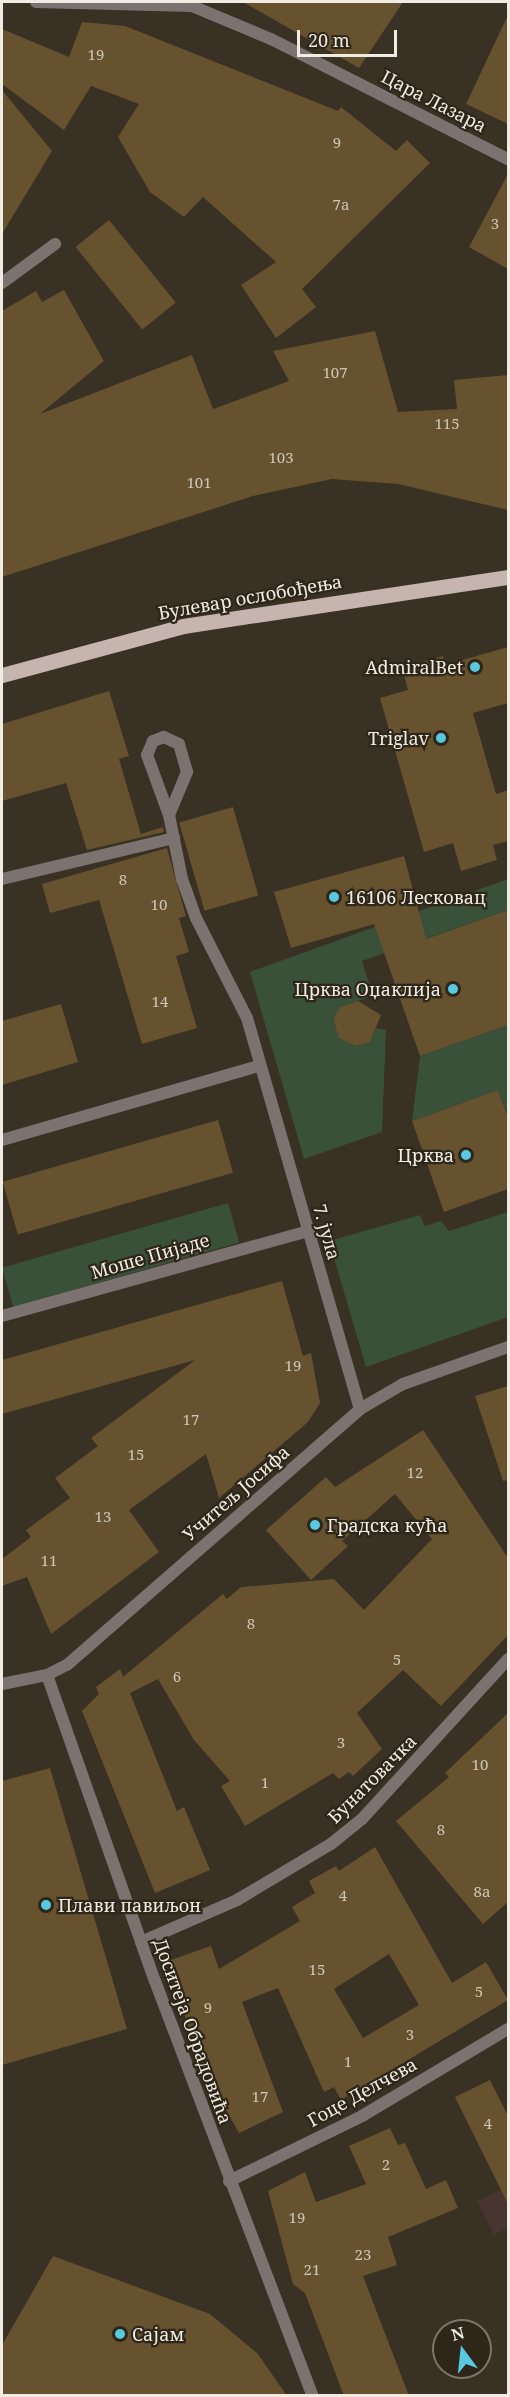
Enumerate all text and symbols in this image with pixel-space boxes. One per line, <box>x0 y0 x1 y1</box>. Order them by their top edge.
scale bar <box>300 18 400 56</box>
text: 20 m <box>308 28 350 52</box>
house number: 19 <box>88 46 104 64</box>
street label: Цара Лазара <box>378 65 490 137</box>
house number: 9 <box>333 134 341 152</box>
house number: 7a <box>333 196 349 214</box>
house number: 3 <box>491 215 499 233</box>
house number: 107 <box>322 364 348 382</box>
house number: 115 <box>434 415 460 433</box>
house number: 103 <box>268 449 294 467</box>
house number: 101 <box>186 474 212 492</box>
street label: Булевар ослобођења <box>156 570 344 624</box>
place label: AdmiralBet <box>365 656 463 678</box>
marker: AdmiralBet <box>468 660 482 674</box>
place label: Triglav <box>368 727 429 749</box>
marker: Triglav <box>434 731 448 745</box>
house number: 8 <box>119 871 127 889</box>
place label: 16106 Лесковац <box>346 886 486 908</box>
marker: 16106 Лесковац <box>327 890 341 904</box>
house number: 10 <box>151 896 167 914</box>
place label: Црква Оџаклија <box>294 978 441 1000</box>
marker: Црква Оџаклија <box>446 982 460 996</box>
house number: 14 <box>152 993 168 1011</box>
place label: Црква <box>398 1144 454 1166</box>
marker: Црква <box>459 1148 473 1162</box>
street label: 7. јула <box>309 1202 345 1262</box>
street label: Моше Пијаде <box>88 1229 212 1283</box>
house number: 19 <box>285 1357 301 1375</box>
house number: 17 <box>183 1411 199 1429</box>
street label: Учитељ Јосифа <box>178 1441 294 1545</box>
house number: 15 <box>128 1446 144 1464</box>
house number: 12 <box>407 1464 423 1482</box>
house number: 13 <box>95 1508 111 1526</box>
place label: Градска кућа <box>327 1514 447 1536</box>
marker: Градска кућа <box>308 1518 322 1532</box>
house number: 11 <box>41 1552 57 1570</box>
house number: 8 <box>247 1615 255 1633</box>
house number: 5 <box>393 1651 401 1669</box>
house number: 6 <box>173 1668 181 1686</box>
street label: Бунатовачка <box>323 1730 421 1828</box>
house number: 3 <box>337 1734 345 1752</box>
house number: 10 <box>472 1756 488 1774</box>
house number: 1 <box>261 1774 269 1792</box>
house number: 8 <box>437 1821 445 1839</box>
house number: 8a <box>474 1883 490 1901</box>
house number: 4 <box>339 1887 347 1905</box>
place label: Плави павиљон <box>58 1894 201 1916</box>
marker: Плави павиљон <box>39 1898 53 1912</box>
street label: Доситеја Обрадовића <box>149 1935 237 2127</box>
house number: 15 <box>309 1961 325 1979</box>
house number: 5 <box>475 1983 483 2001</box>
house number: 9 <box>204 1999 212 2017</box>
house number: 3 <box>406 2026 414 2044</box>
street label: Гоце Делчева <box>303 2053 421 2131</box>
house number: 1 <box>344 2053 352 2071</box>
house number: 17 <box>252 2088 268 2106</box>
house number: 4 <box>484 2115 492 2133</box>
house number: 2 <box>382 2156 390 2174</box>
house number: 19 <box>289 2209 305 2227</box>
house number: 23 <box>355 2246 371 2264</box>
house number: 21 <box>304 2261 320 2279</box>
north arrow <box>432 2319 492 2379</box>
text: N <box>449 2321 467 2346</box>
place label: Сајам <box>132 2323 184 2345</box>
marker: Сајам <box>113 2327 127 2341</box>

